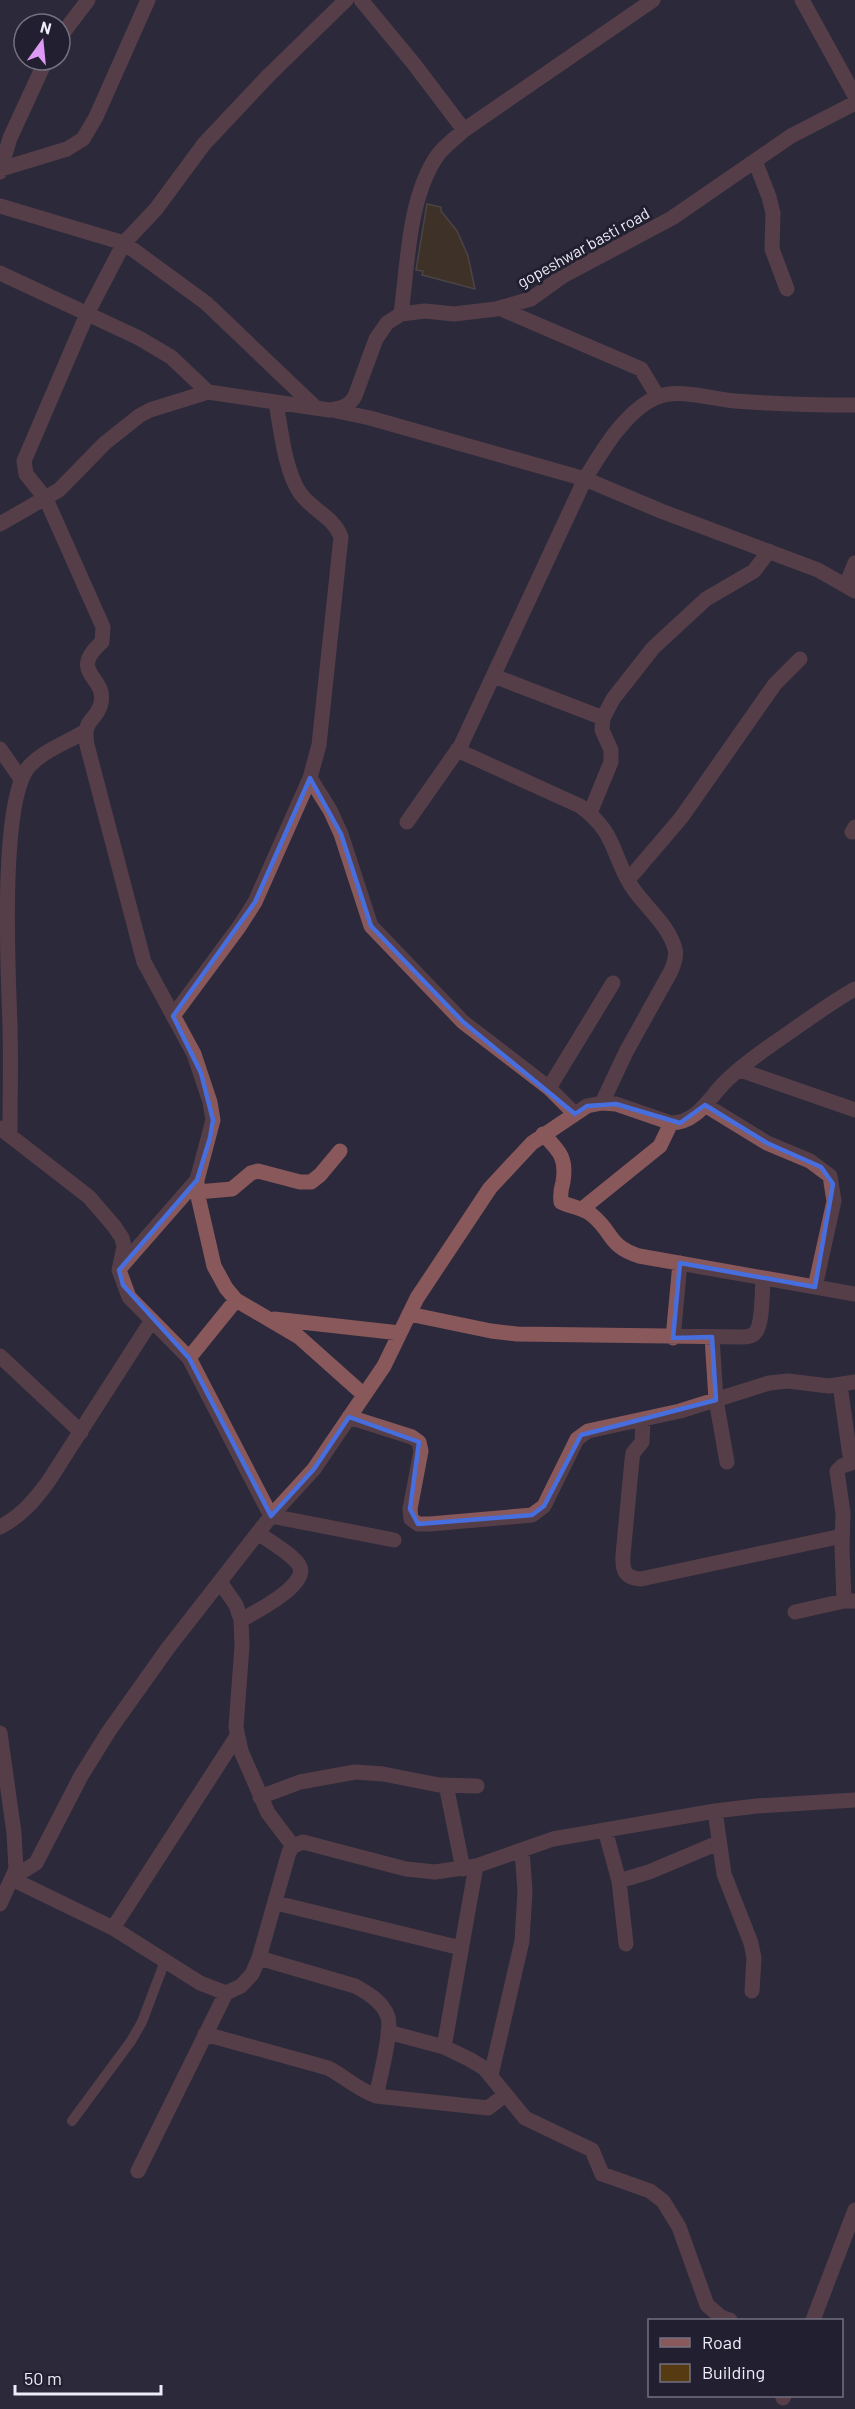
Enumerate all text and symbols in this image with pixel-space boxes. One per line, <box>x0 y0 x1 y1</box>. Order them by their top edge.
north arrow <box>12 12 72 72</box>
text: N <box>38 16 54 38</box>
street label: gopeshwar basti road <box>514 203 652 291</box>
legend <box>648 2319 843 2397</box>
text: Road <box>702 2331 742 2353</box>
scale bar <box>15 2358 160 2396</box>
text: Building <box>702 2361 765 2383</box>
text: 50 m <box>24 2367 62 2389</box>

